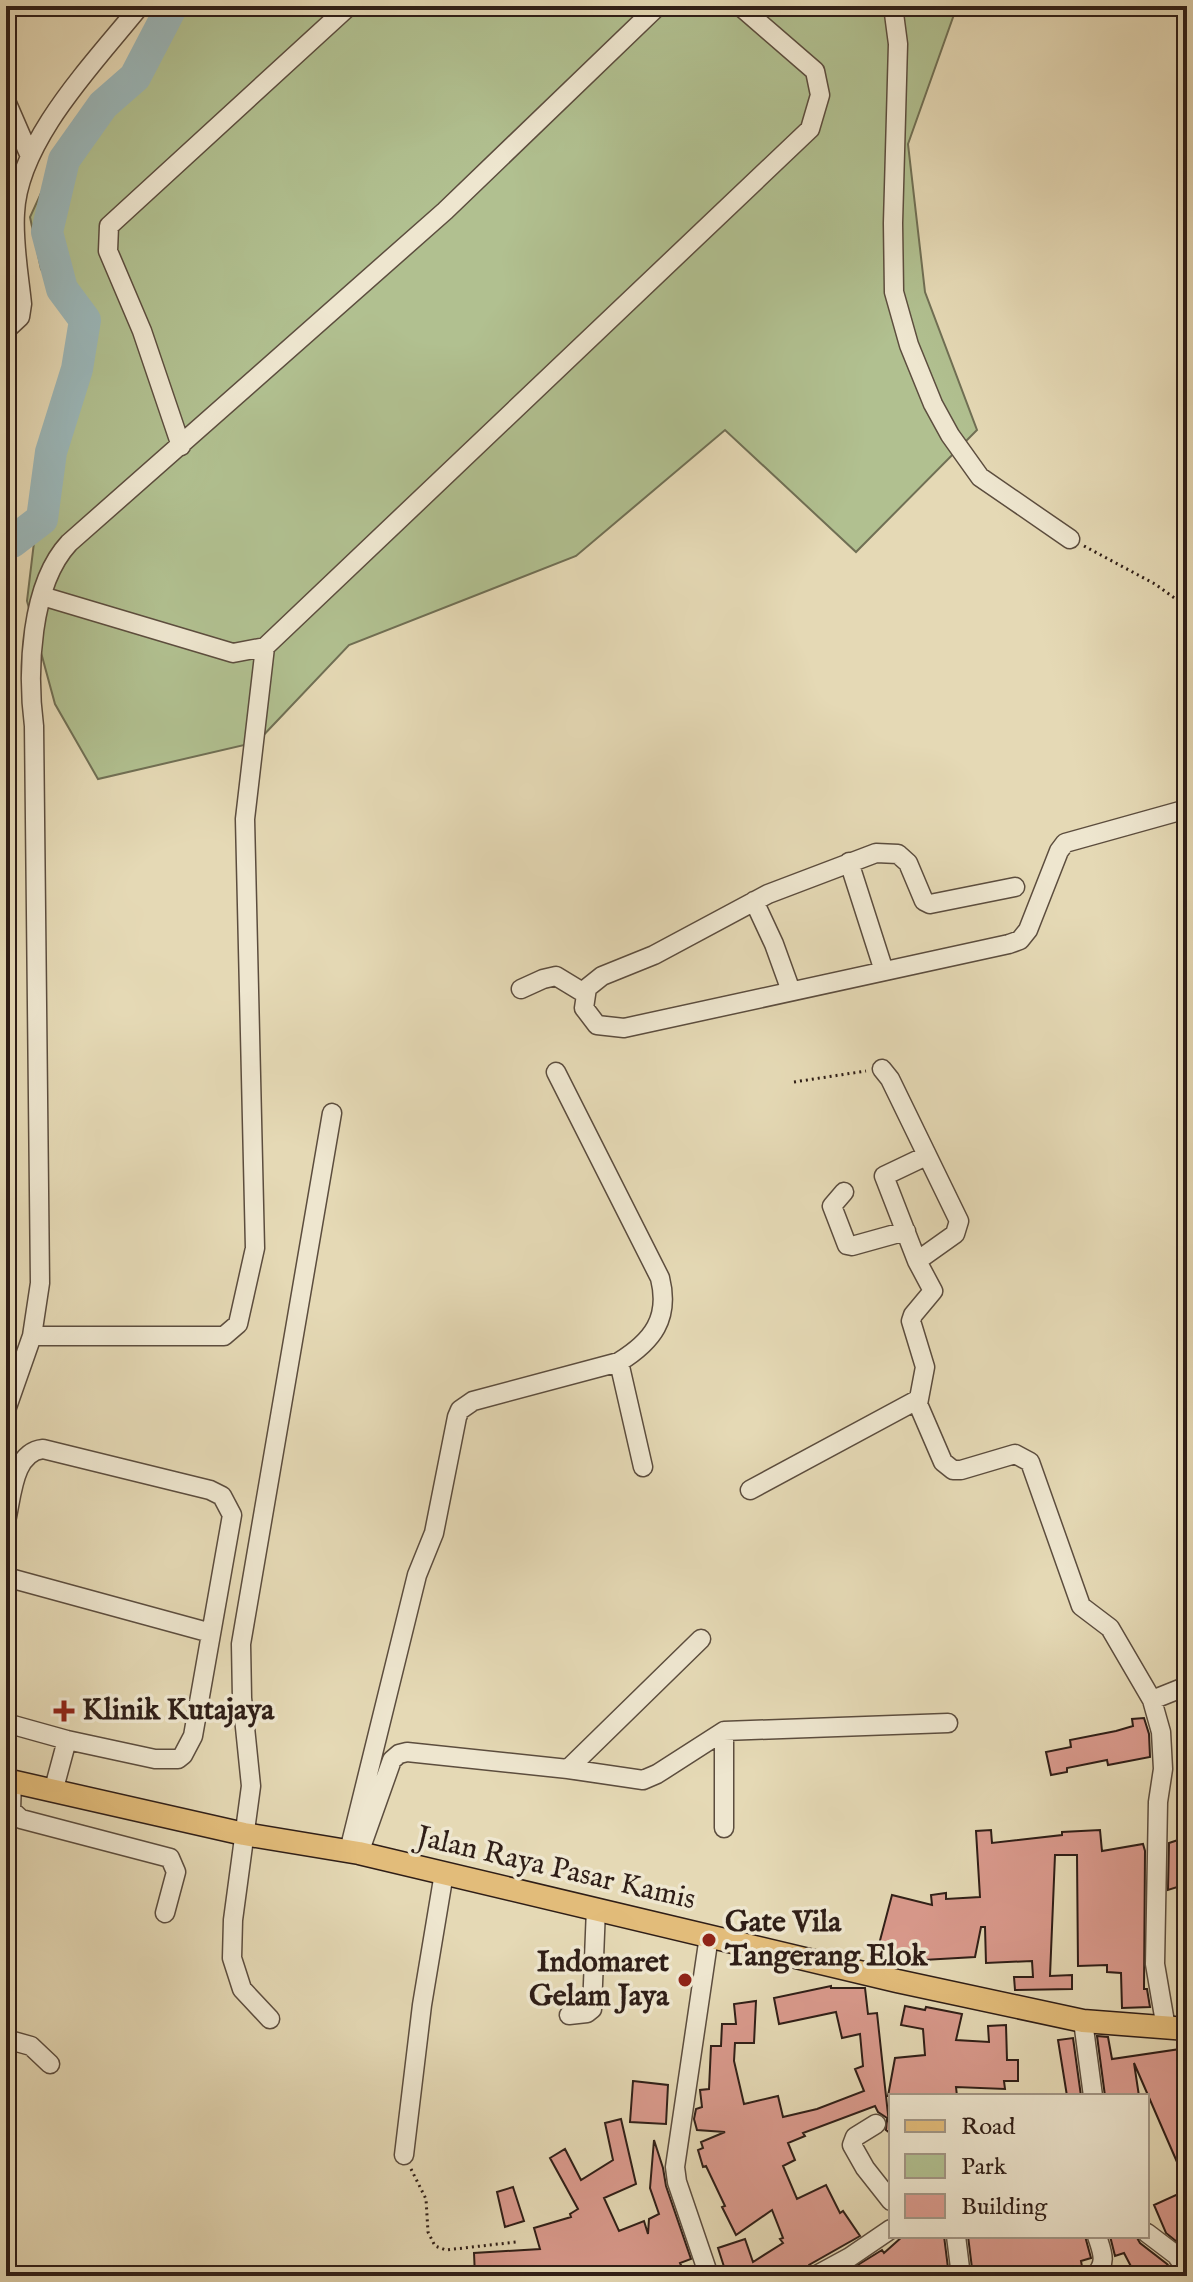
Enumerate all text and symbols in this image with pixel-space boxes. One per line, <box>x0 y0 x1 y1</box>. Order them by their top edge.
place label: Klinik Kutajaya <box>82 1692 275 1730</box>
marker: Klinik Kutajaya <box>53 1700 75 1722</box>
street label: Jalan Raya Pasar Kamis <box>410 1818 699 1920</box>
place label: Gate Vila Tangerang Elok <box>724 1904 928 1976</box>
marker: Gate Vila Tangerang Elok <box>700 1931 718 1949</box>
place label: Indomaret Gelam Jaya <box>529 1944 670 2016</box>
marker: Indomaret Gelam Jaya <box>676 1971 694 1989</box>
legend <box>889 2094 1149 2238</box>
text: Road <box>961 2112 1015 2143</box>
text: Park <box>961 2152 1007 2183</box>
text: Building <box>961 2192 1048 2223</box>

